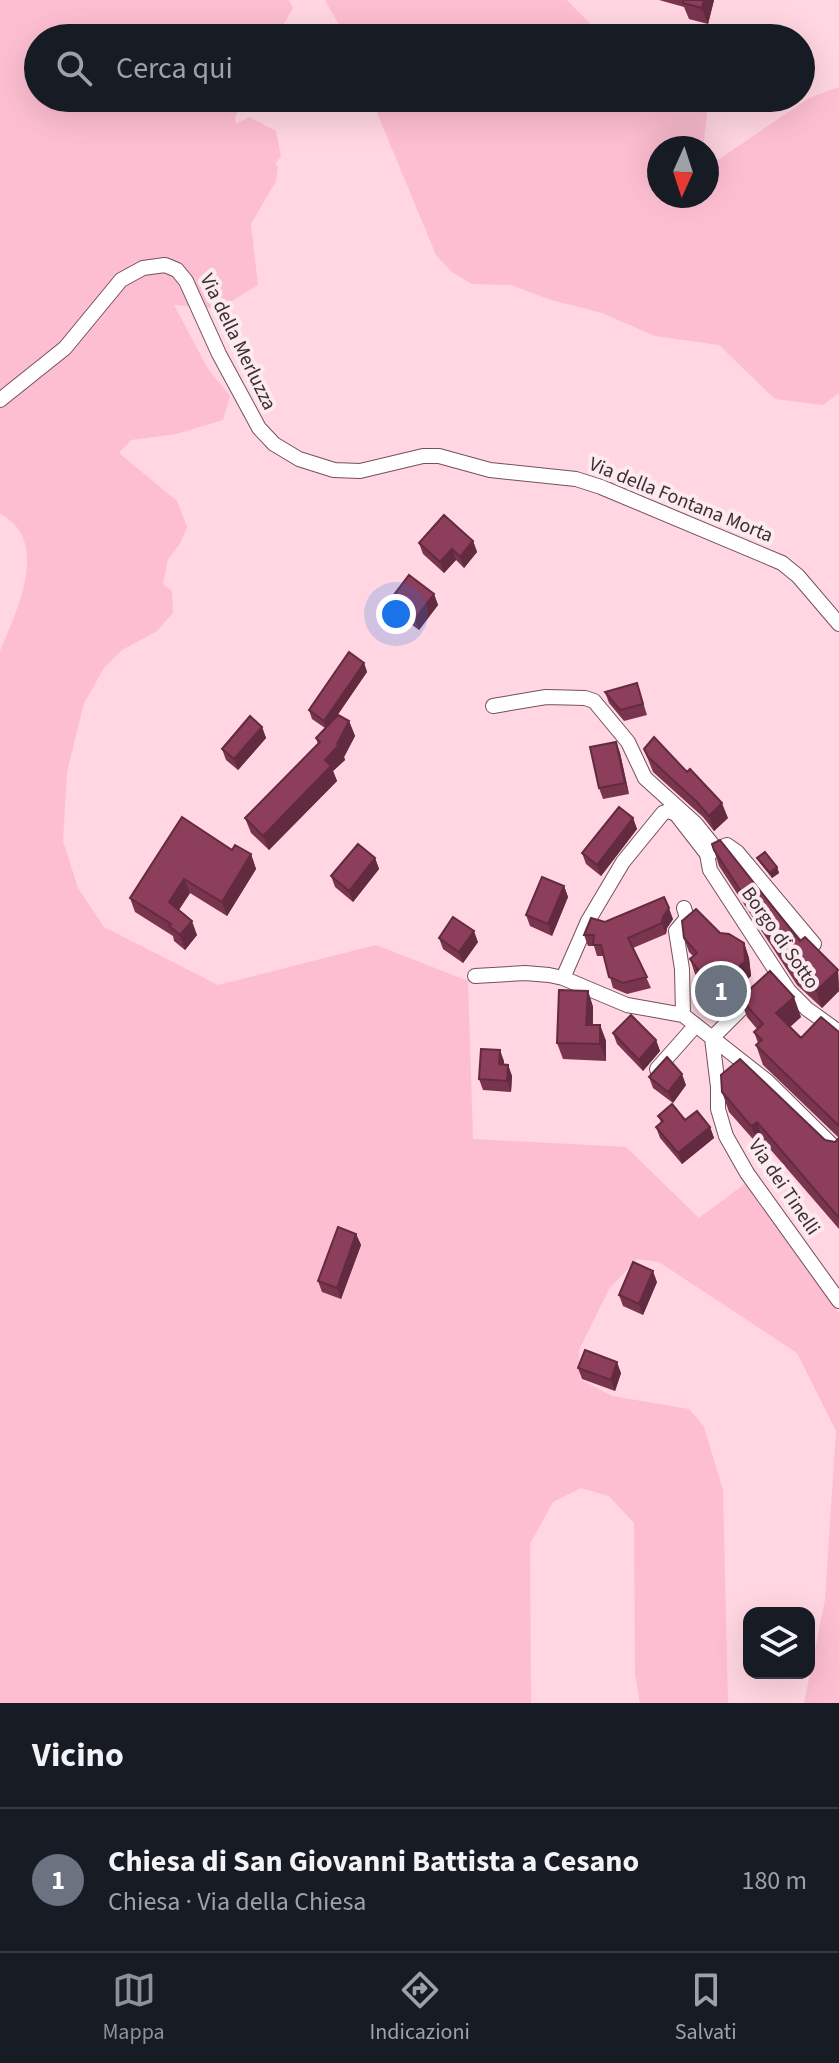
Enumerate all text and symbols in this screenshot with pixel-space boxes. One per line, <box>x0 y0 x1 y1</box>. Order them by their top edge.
search box <box>24 24 815 112</box>
icon: search <box>52 46 96 90</box>
text: Cerca qui <box>116 47 233 90</box>
north arrow <box>647 136 719 208</box>
street label: Via della Merluzza <box>193 269 283 415</box>
street label: Via della Fontana Morta <box>585 450 777 550</box>
your location <box>376 594 416 634</box>
street label: Borgo di Sotto <box>734 881 826 995</box>
pin: 1 <box>695 961 747 1021</box>
street label: Via dei Tinelli <box>741 1133 827 1241</box>
map controls <box>743 1607 815 1679</box>
button: layers <box>743 1607 815 1679</box>
text: Vicino <box>32 1731 124 1780</box>
text: Chiesa di San Giovanni Battista a Cesano <box>108 1840 639 1883</box>
text: 1 <box>51 1862 65 1899</box>
text: 180 m <box>741 1862 807 1899</box>
text: Chiesa · Via della Chiesa <box>108 1883 366 1920</box>
tab: Mappa <box>102 1968 165 2048</box>
tab: Indicazioni <box>369 1968 470 2048</box>
tab: Salvati <box>675 1968 737 2048</box>

